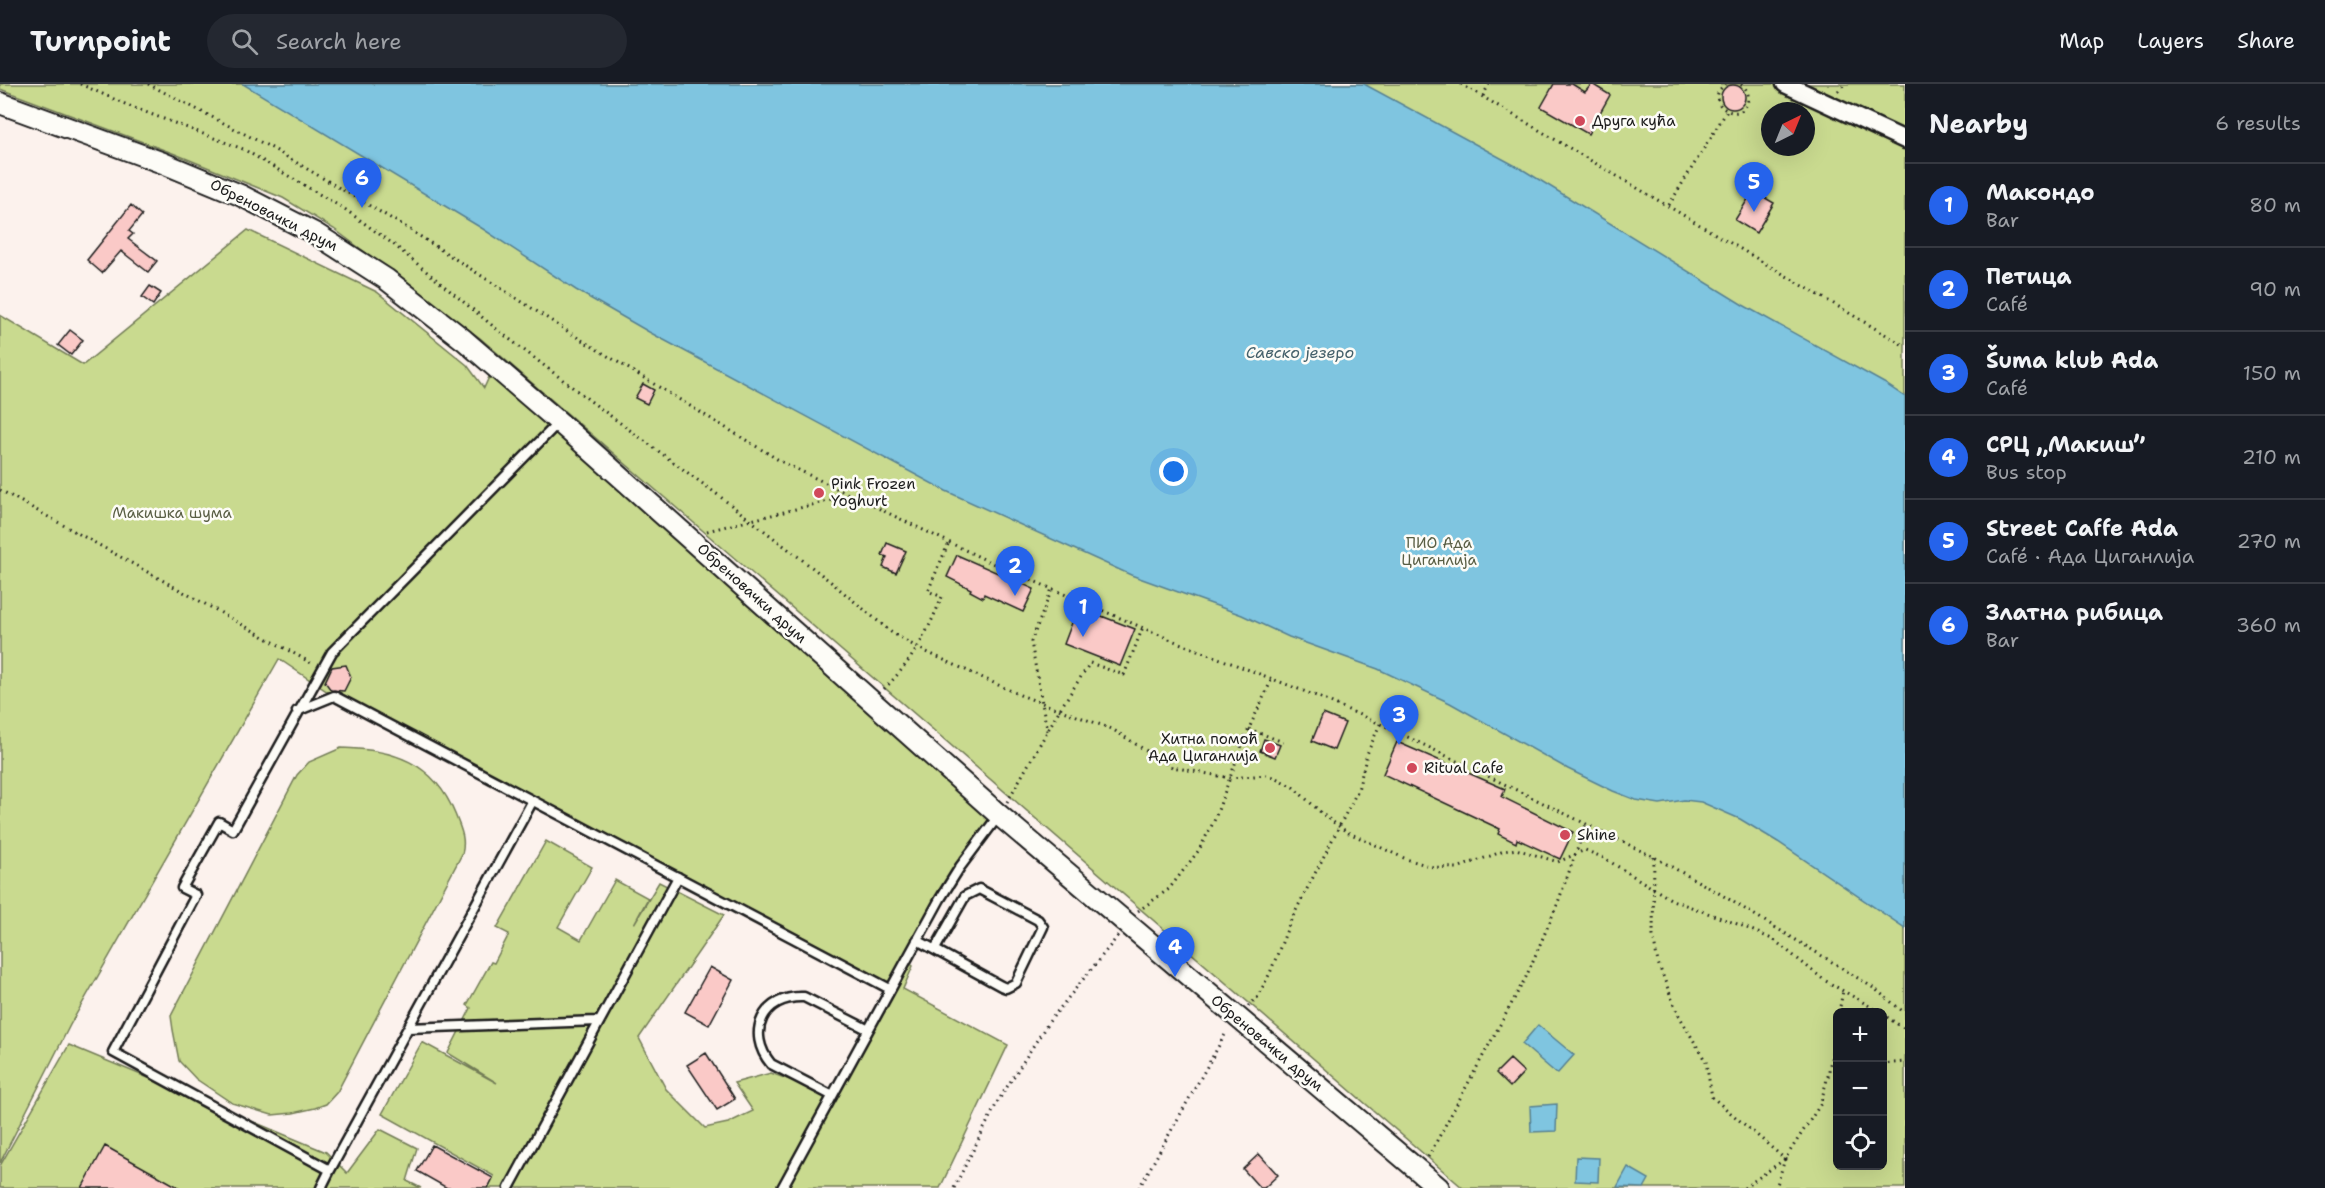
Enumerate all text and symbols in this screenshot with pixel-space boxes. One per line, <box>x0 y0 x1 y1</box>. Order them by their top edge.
search box <box>207 14 627 68</box>
text: Turnpoint <box>30 22 171 60</box>
icon: search <box>228 25 261 58</box>
text: Search here <box>276 27 402 56</box>
text: Map <box>2059 27 2104 55</box>
text: Layers <box>2137 27 2204 55</box>
text: Share <box>2237 27 2295 55</box>
north arrow <box>1761 102 1815 156</box>
text: Nearby <box>1929 106 2028 141</box>
text: 6 results <box>2215 110 2301 136</box>
place label: Друга кућа <box>1592 111 1676 131</box>
marker: Друга кућа <box>1573 114 1587 128</box>
pin: 6 <box>342 158 382 208</box>
pin: 5 <box>1734 162 1774 212</box>
street label: Обреновачки друм <box>207 174 341 256</box>
text: Макондо <box>1986 178 2095 207</box>
text: 1 <box>1944 192 1953 218</box>
text: 80 m <box>2249 192 2301 218</box>
text: Bar <box>1986 207 2019 233</box>
text: Петица <box>1986 262 2071 291</box>
text: 2 <box>1942 276 1956 302</box>
text: 90 m <box>2249 276 2301 302</box>
text: Café <box>1986 291 2028 317</box>
water label: Савско језеро <box>1246 342 1354 363</box>
text: Šuma klub Ada <box>1986 346 2158 375</box>
text: 3 <box>1942 360 1956 386</box>
text: 150 m <box>2243 360 2301 386</box>
text: Café <box>1986 375 2028 401</box>
text: СРЦ „Макиш” <box>1986 430 2145 459</box>
text: 4 <box>1942 444 1956 470</box>
text: 210 m <box>2242 444 2301 470</box>
your location <box>1159 457 1188 486</box>
text: Bus stop <box>1986 459 2067 485</box>
place label: Pink Frozen Yoghurt <box>831 474 915 511</box>
marker: Pink Frozen Yoghurt <box>812 486 826 500</box>
park label: Макишка шума <box>112 503 233 523</box>
text: Street Caffe Ada <box>1986 514 2178 543</box>
text: 5 <box>1942 528 1955 554</box>
text: 270 m <box>2237 528 2301 554</box>
park label: ПИО Ада Циганлија <box>1401 533 1477 570</box>
street label: Обреновачки друм <box>693 538 811 648</box>
text: Café · Ада Циганлија <box>1986 543 2194 569</box>
pin: 2 <box>996 546 1034 596</box>
pin: 1 <box>1064 588 1102 637</box>
text: Златна рибица <box>1986 598 2163 627</box>
text: 6 <box>1942 612 1956 638</box>
text: 360 m <box>2236 612 2301 638</box>
text: Bar <box>1986 627 2019 653</box>
pin: 3 <box>1380 696 1418 745</box>
place label: Хитна помоћ Ада Циганлија <box>1148 729 1259 766</box>
marker: Хитна помоћ Ада Циганлија <box>1263 741 1277 755</box>
place label: Ritual Cafe <box>1424 758 1504 778</box>
marker: Ritual Cafe <box>1405 761 1419 775</box>
place label: Shine <box>1577 825 1616 845</box>
marker: Shine <box>1558 828 1572 842</box>
pin: 4 <box>1156 928 1194 977</box>
street label: Обреновачки друм <box>1207 990 1328 1096</box>
map controls <box>1833 1008 1887 1170</box>
button: + <box>1833 1008 1887 1062</box>
button: − <box>1833 1062 1887 1116</box>
button: locate <box>1833 1116 1887 1170</box>

